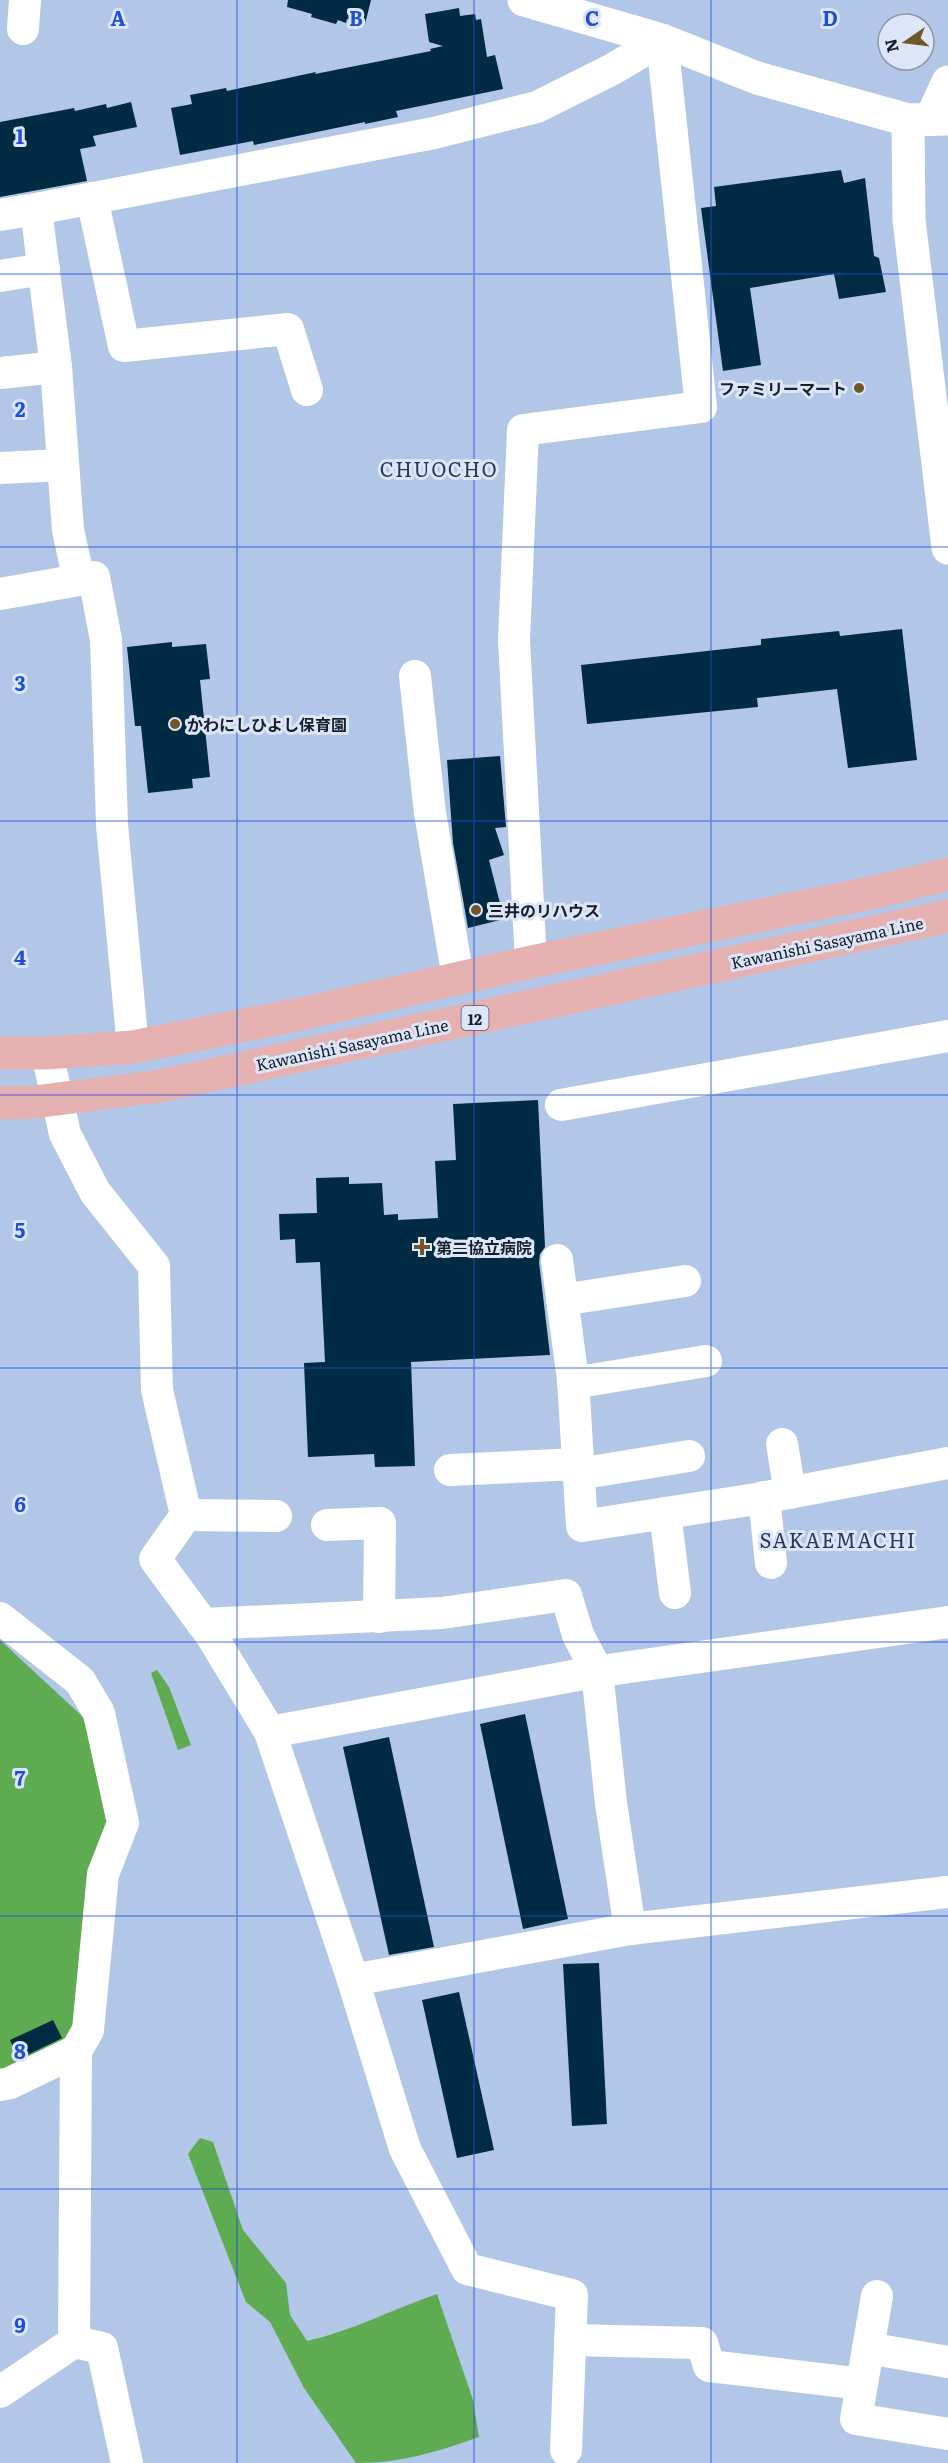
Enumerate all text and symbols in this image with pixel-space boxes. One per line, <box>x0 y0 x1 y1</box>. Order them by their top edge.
text: A <box>110 2 126 32</box>
text: B <box>349 2 363 32</box>
text: C <box>585 2 599 32</box>
text: D <box>822 2 838 32</box>
north arrow <box>876 12 936 72</box>
text: N <box>877 36 904 55</box>
text: 1 <box>16 120 24 150</box>
place label: ファミリーマート <box>719 376 847 400</box>
marker: ファミリーマート <box>852 381 866 395</box>
text: 2 <box>15 393 26 423</box>
district label: CHUOCHO <box>380 453 498 483</box>
text: 3 <box>14 667 26 697</box>
place label: かわにしひよし保育園 <box>187 712 347 736</box>
marker: かわにしひよし保育園 <box>168 717 182 731</box>
place label: 三井のリハウス <box>488 898 600 922</box>
marker: 三井のリハウス <box>469 903 483 917</box>
street label: Kawanishi Sasayama Line <box>729 910 925 974</box>
text: 4 <box>14 941 26 971</box>
road number: 12 <box>462 1006 488 1030</box>
street label: Kawanishi Sasayama Line <box>254 1012 450 1076</box>
text: 5 <box>15 1214 26 1244</box>
place label: 第二協立病院 <box>436 1235 532 1259</box>
marker: 第二協立病院 <box>413 1238 431 1256</box>
text: 6 <box>14 1488 26 1518</box>
district label: SAKAEMACHI <box>759 1524 917 1554</box>
text: 7 <box>15 1762 26 1792</box>
text: 8 <box>14 2035 26 2065</box>
text: 9 <box>14 2309 26 2339</box>

